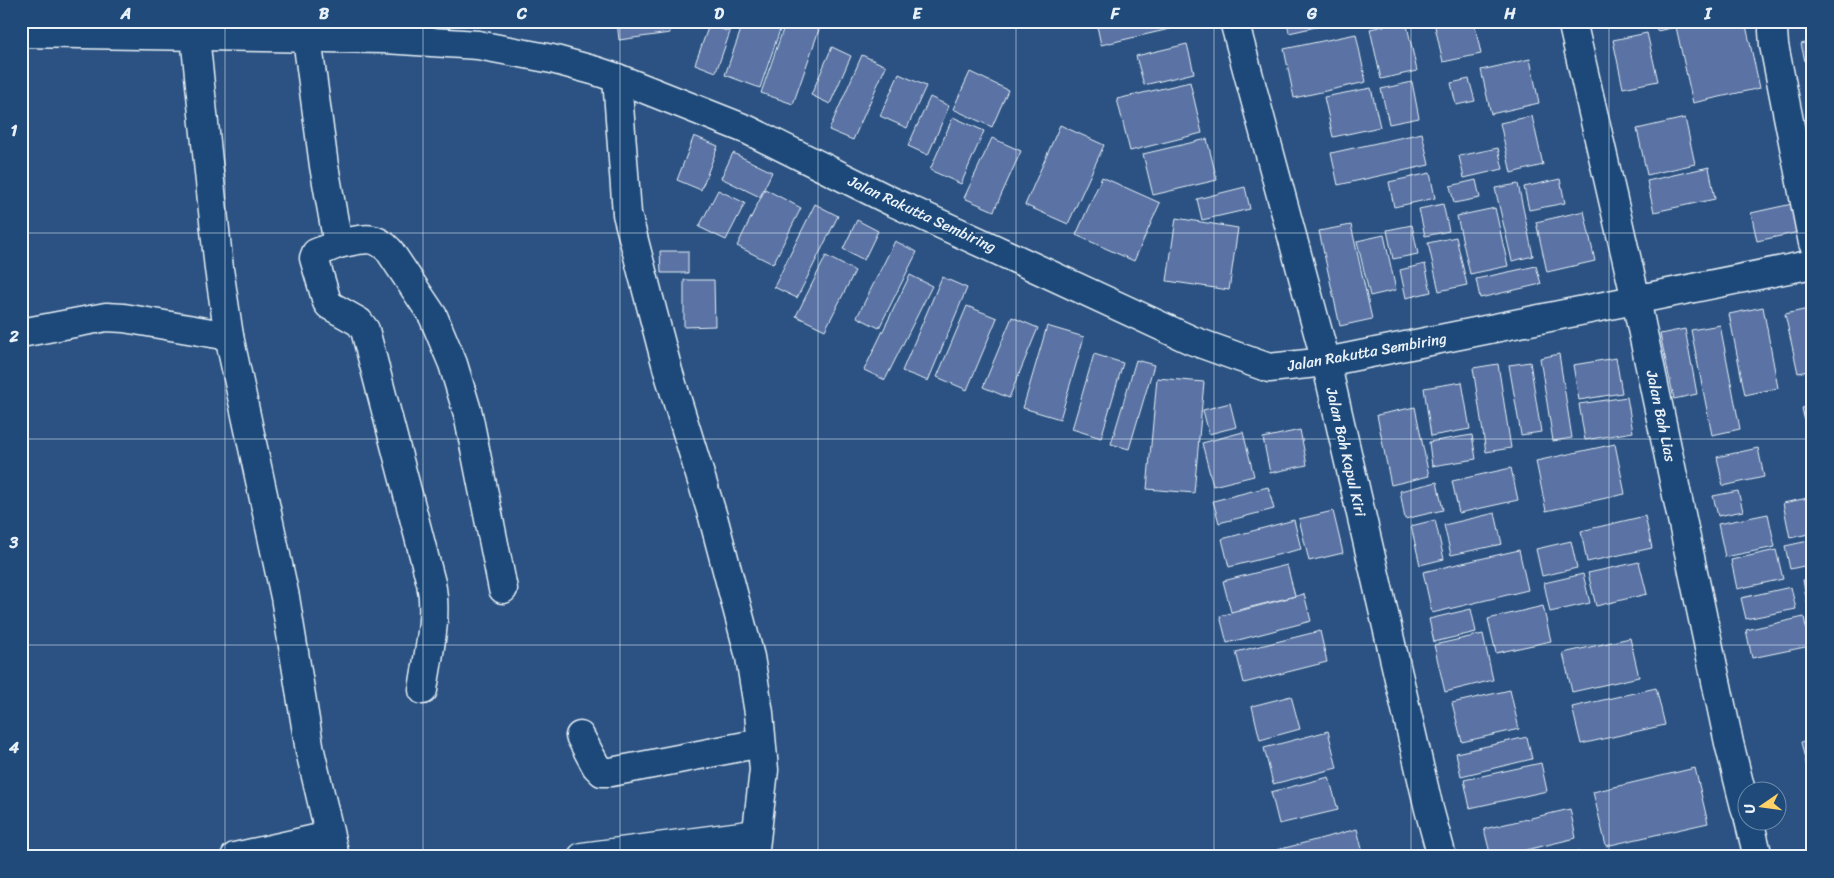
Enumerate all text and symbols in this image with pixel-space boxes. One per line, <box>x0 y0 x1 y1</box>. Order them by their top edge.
text: A <box>120 0 131 28</box>
text: B <box>319 0 330 28</box>
text: C <box>516 0 528 28</box>
text: D <box>714 0 724 28</box>
text: E <box>913 0 923 28</box>
text: F <box>1110 0 1121 28</box>
text: G <box>1306 0 1318 28</box>
text: H <box>1503 0 1516 28</box>
text: I <box>1704 0 1713 28</box>
text: 1 <box>11 116 18 145</box>
street label: Jalan Rakutta Sembiring <box>843 168 1001 260</box>
text: 2 <box>8 322 19 351</box>
street label: Jalan Rakutta Sembiring <box>1284 325 1449 379</box>
street label: Jalan Bah Lias <box>1638 367 1683 464</box>
street label: Jalan Bah Kapul Kiri <box>1318 384 1374 520</box>
text: 3 <box>9 528 19 557</box>
text: 4 <box>8 733 19 762</box>
north arrow <box>1736 780 1786 830</box>
text: U <box>1736 801 1763 816</box>

